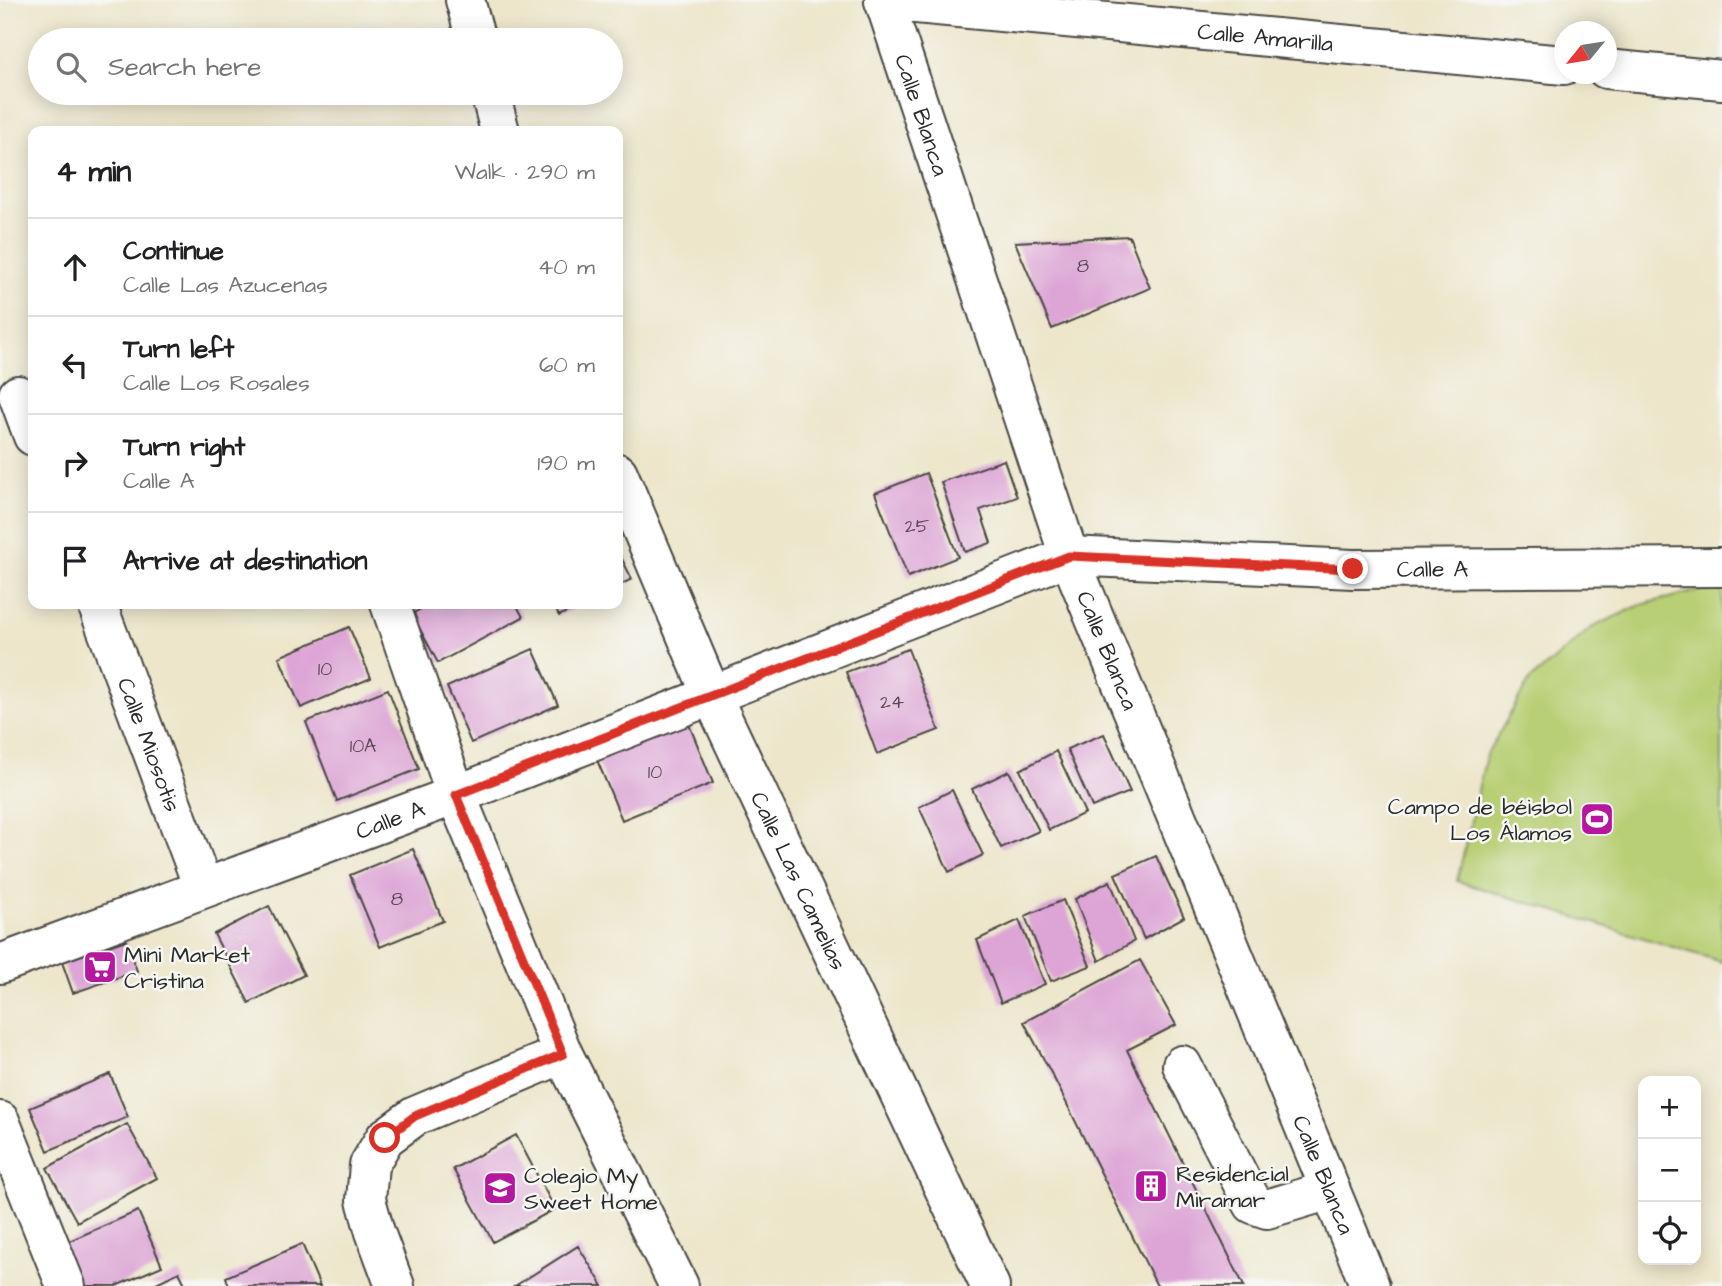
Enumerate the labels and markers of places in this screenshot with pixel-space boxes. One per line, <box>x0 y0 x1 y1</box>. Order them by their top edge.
place label: Campo de béisbol Los Álamos <box>1388 791 1572 849</box>
sports icon: Campo de béisbol Los Álamos <box>1578 800 1616 838</box>
place label: Mini Market Cristina <box>124 939 251 997</box>
supermarket icon: Mini Market Cristina <box>81 948 119 986</box>
place label: Residencial Miramar <box>1176 1158 1289 1216</box>
place label: Colegio My Sweet Home <box>524 1160 658 1218</box>
building icon: Residencial Miramar <box>1132 1167 1170 1205</box>
school or university icon: Colegio My Sweet Home <box>481 1169 519 1207</box>

